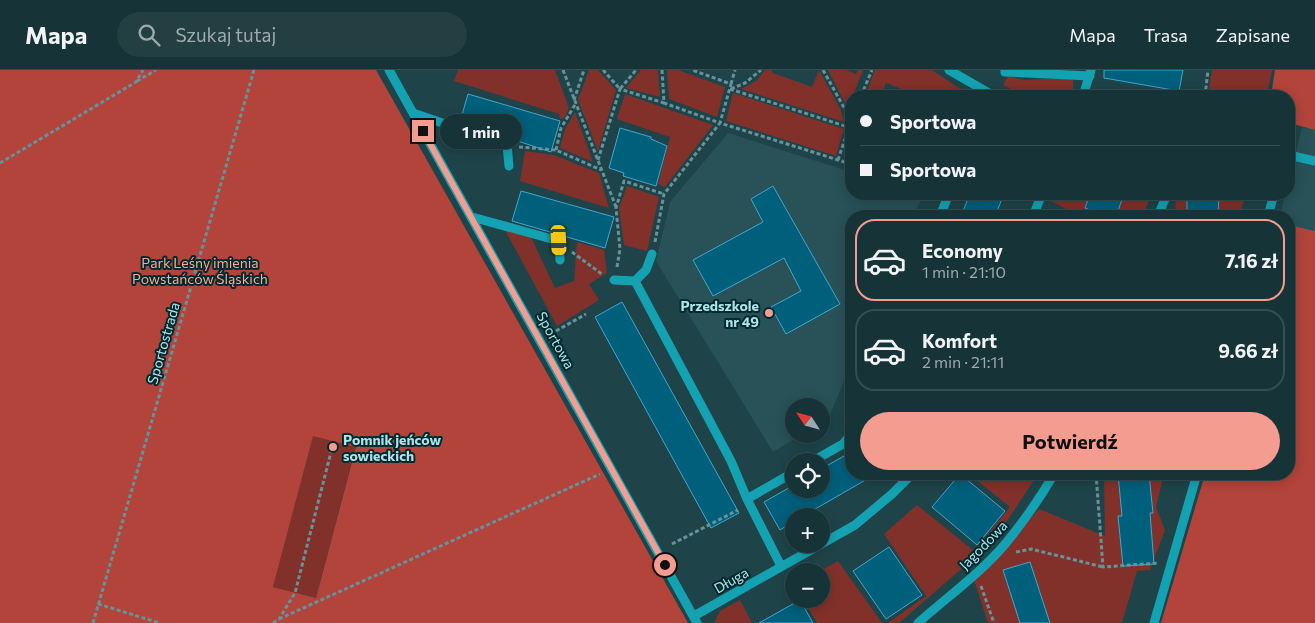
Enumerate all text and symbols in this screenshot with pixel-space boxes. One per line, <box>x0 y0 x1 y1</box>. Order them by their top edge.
search box <box>117 12 467 57</box>
text: Mapa <box>25 20 87 49</box>
icon: search <box>135 21 163 49</box>
text: Szukaj tutaj <box>175 23 276 46</box>
text: Mapa <box>1069 24 1116 46</box>
text: Trasa <box>1144 24 1188 46</box>
text: Zapisane <box>1216 24 1290 46</box>
text: Sportowa <box>890 110 976 133</box>
callout: 1 min <box>440 114 523 148</box>
route end <box>412 120 434 142</box>
text: 1 min <box>462 122 500 141</box>
text: Sportowa <box>890 158 976 181</box>
car <box>550 225 567 255</box>
icon: car <box>862 238 907 283</box>
text: Economy <box>922 239 1003 262</box>
text: 7.16 zł <box>1225 249 1278 272</box>
park label: Park Leśny imienia Powstańców Śląskich <box>132 254 268 287</box>
text: 1 min · 21:10 <box>922 262 1006 281</box>
place label: Przedszkole nr 49 <box>680 297 759 330</box>
street label: Sportostrada <box>143 300 183 386</box>
marker: Przedszkole nr 49 <box>763 307 775 319</box>
street label: Sportowa <box>533 309 579 371</box>
icon: car <box>862 328 907 373</box>
text: Komfort <box>922 329 997 352</box>
text: 9.66 zł <box>1218 339 1278 362</box>
text: 2 min · 21:11 <box>922 352 1004 371</box>
north arrow <box>785 398 830 442</box>
map controls <box>785 398 830 608</box>
button: Potwierdź <box>860 412 1280 470</box>
place label: Pomnik jeńców sowieckich <box>343 431 441 464</box>
marker: Pomnik jeńców sowieckich <box>327 441 339 453</box>
button: locate <box>785 453 830 498</box>
button: + <box>785 508 830 553</box>
street label: Jagodowa <box>955 517 1011 573</box>
route start <box>654 554 676 576</box>
street label: Długa <box>711 563 751 597</box>
button: − <box>785 563 830 608</box>

